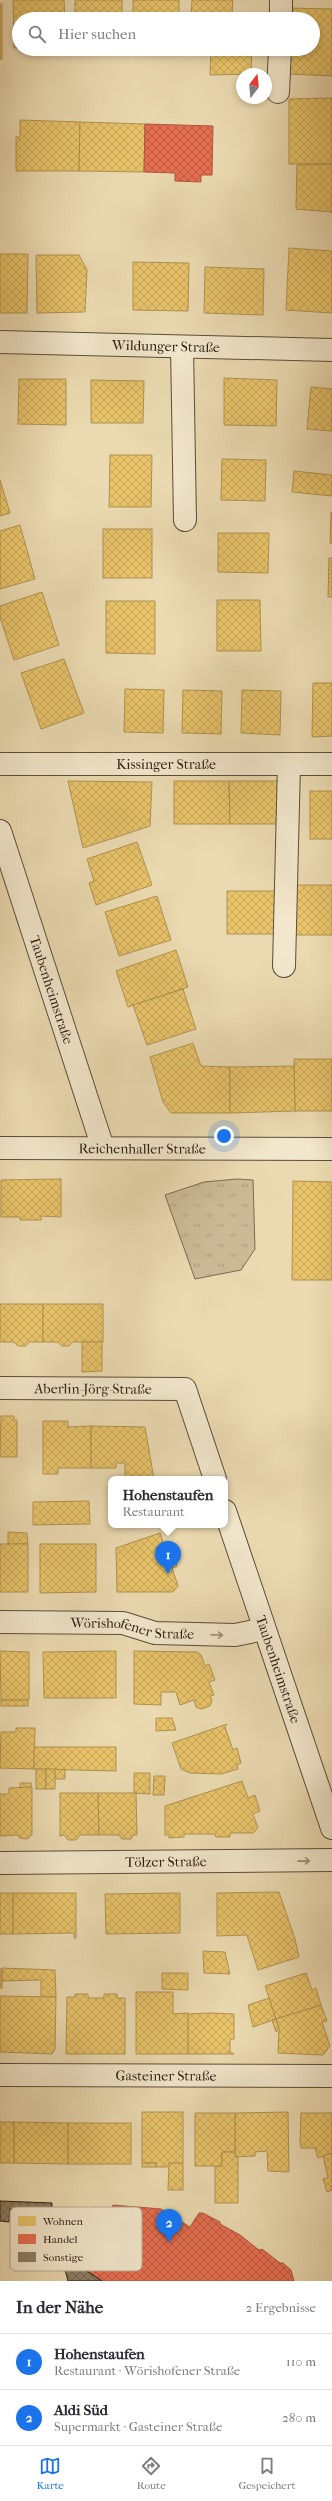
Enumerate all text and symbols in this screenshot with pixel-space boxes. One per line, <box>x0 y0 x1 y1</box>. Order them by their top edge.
search box <box>12 12 320 56</box>
icon: search <box>26 23 48 45</box>
text: Hier suchen <box>58 25 136 43</box>
north arrow <box>236 68 272 104</box>
street label: Wildunger Straße <box>111 337 220 356</box>
street label: Kissinger Straße <box>116 756 216 773</box>
street label: Taubenheimstraße <box>26 934 77 1046</box>
your location <box>214 1126 234 1146</box>
street label: Reichenhaller Straße <box>78 1140 206 1158</box>
street label: Aberlin-Jörg-Straße <box>33 1380 152 1398</box>
popup <box>108 1476 228 1528</box>
text: Hohenstaufen <box>123 1486 213 1504</box>
text: Restaurant <box>123 1504 185 1519</box>
pin: 1 <box>155 1541 181 1574</box>
street label: Taubenheimstraße <box>252 1613 304 1726</box>
street label: Wörishofener Straße <box>69 1615 194 1643</box>
one-way arrow <box>210 1631 223 1639</box>
street label: Tölzer Straße <box>125 1853 207 1871</box>
one-way arrow <box>297 1858 310 1865</box>
street label: Gasteiner Straße <box>116 2067 217 2085</box>
legend <box>10 2207 142 2271</box>
pin: 2 <box>156 2209 182 2242</box>
text: Wohnen <box>42 2215 83 2228</box>
text: Handel <box>43 2233 78 2246</box>
text: Sonstige <box>43 2251 84 2264</box>
text: In der Nähe <box>16 2297 103 2317</box>
text: 2 Ergebnisse <box>246 2300 316 2315</box>
text: Hohenstaufen <box>54 2345 145 2363</box>
text: 1 <box>27 2354 31 2369</box>
text: 110 m <box>286 2354 316 2369</box>
text: Restaurant · Wörishofener Straße <box>54 2363 240 2378</box>
text: Aldi Süd <box>54 2401 108 2419</box>
text: 2 <box>26 2410 32 2425</box>
text: 280 m <box>282 2410 316 2425</box>
text: Supermarkt · Gasteiner Straße <box>54 2419 222 2434</box>
tab: Karte <box>36 2455 64 2492</box>
tab: Route <box>137 2455 166 2492</box>
tab: Gespeichert <box>239 2455 295 2492</box>

